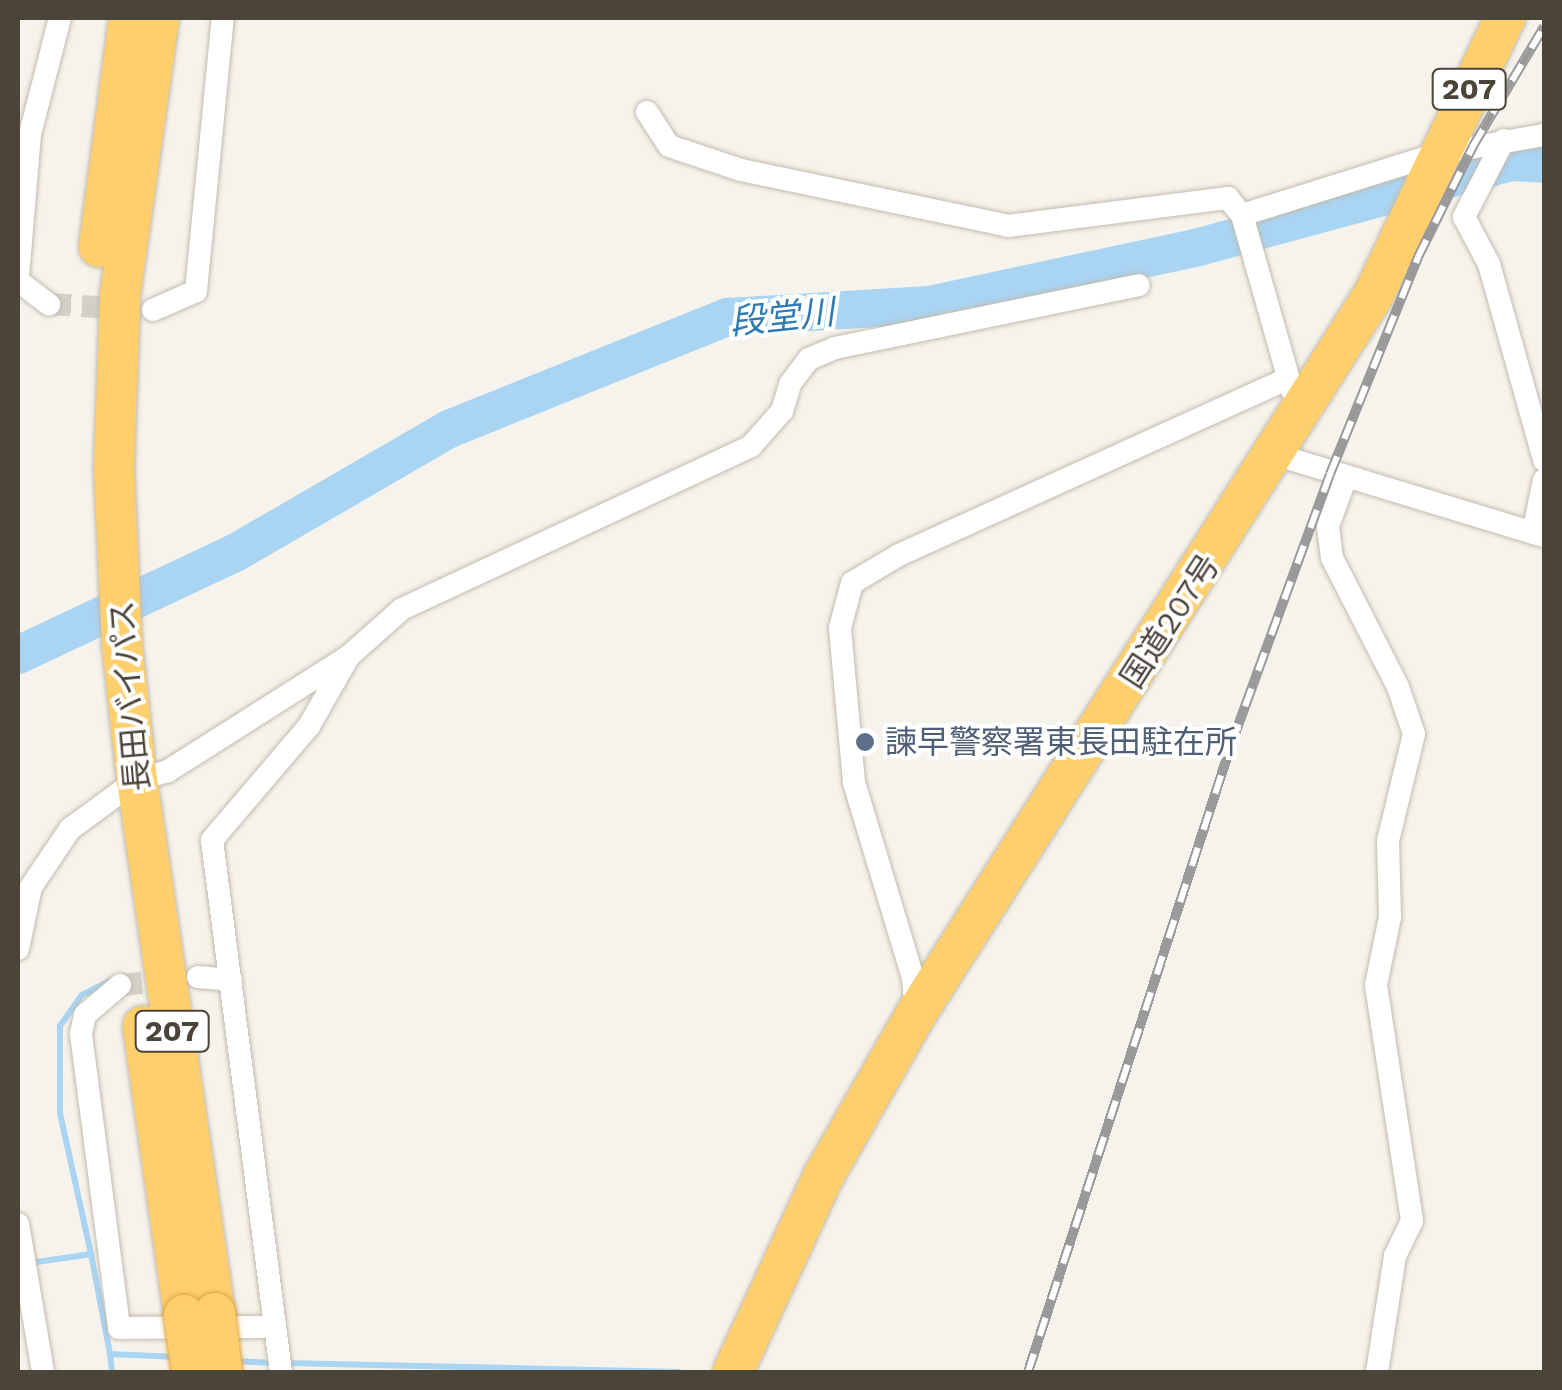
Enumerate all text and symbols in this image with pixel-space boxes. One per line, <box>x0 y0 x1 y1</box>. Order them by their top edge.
road number: 207 <box>1432 64 1506 114</box>
water label: 段堂川 <box>728 291 836 343</box>
street label: 国道207号 <box>1113 547 1227 695</box>
street label: 長田バイパス <box>103 599 157 793</box>
place label: 諫早警察署東長田駐在所 <box>885 723 1237 761</box>
marker: 諫早警察署東長田駐在所 <box>854 731 876 753</box>
road number: 207 <box>134 1006 210 1056</box>

